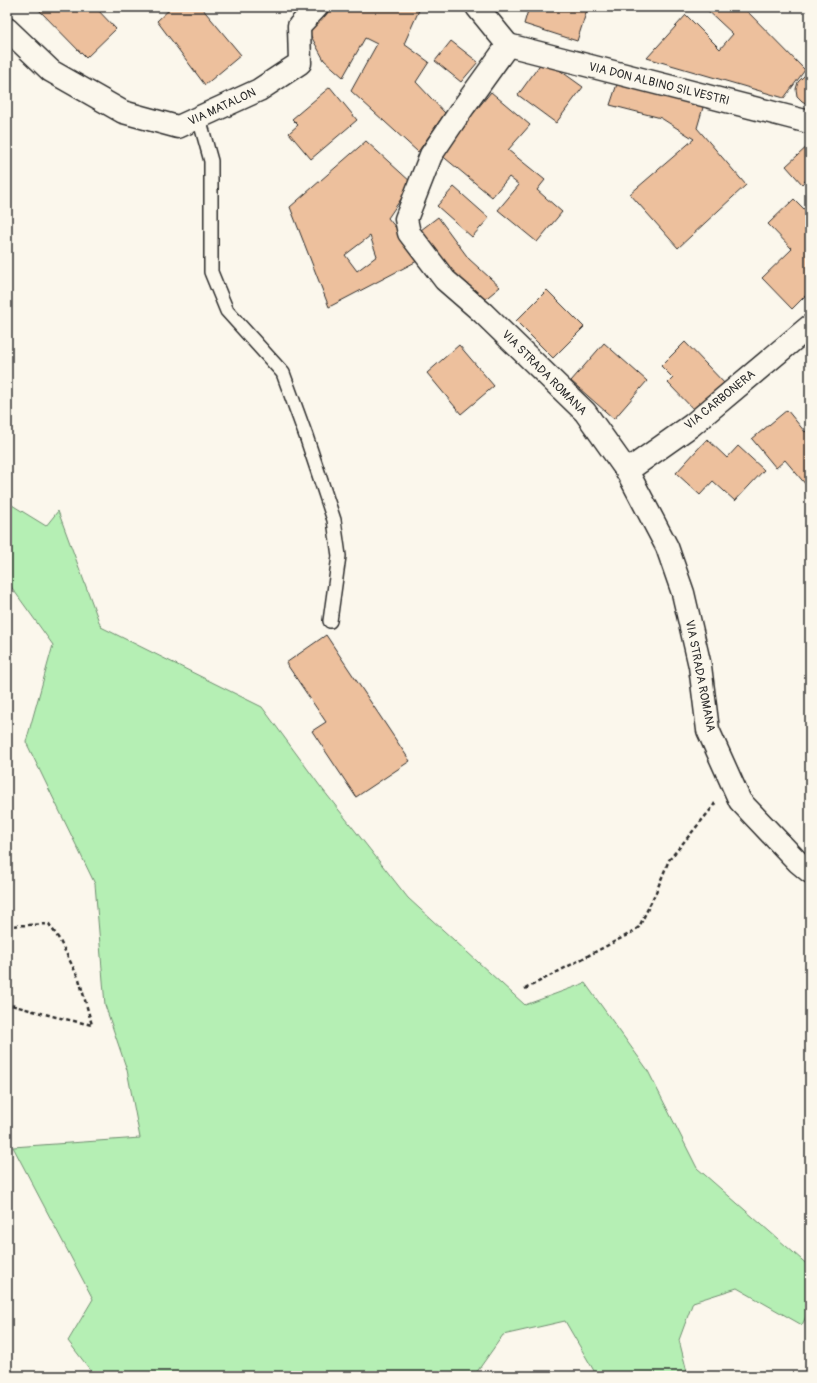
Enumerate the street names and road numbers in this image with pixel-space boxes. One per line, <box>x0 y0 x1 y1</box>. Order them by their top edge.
street label: VIA DON ALBINO SILVESTRI <box>587 59 731 109</box>
street label: VIA MATALON <box>186 85 258 129</box>
street label: VIA STRADA ROMANA <box>498 327 590 419</box>
street label: VIA CARBONERA <box>682 367 759 433</box>
street label: VIA STRADA ROMANA <box>682 619 718 734</box>

